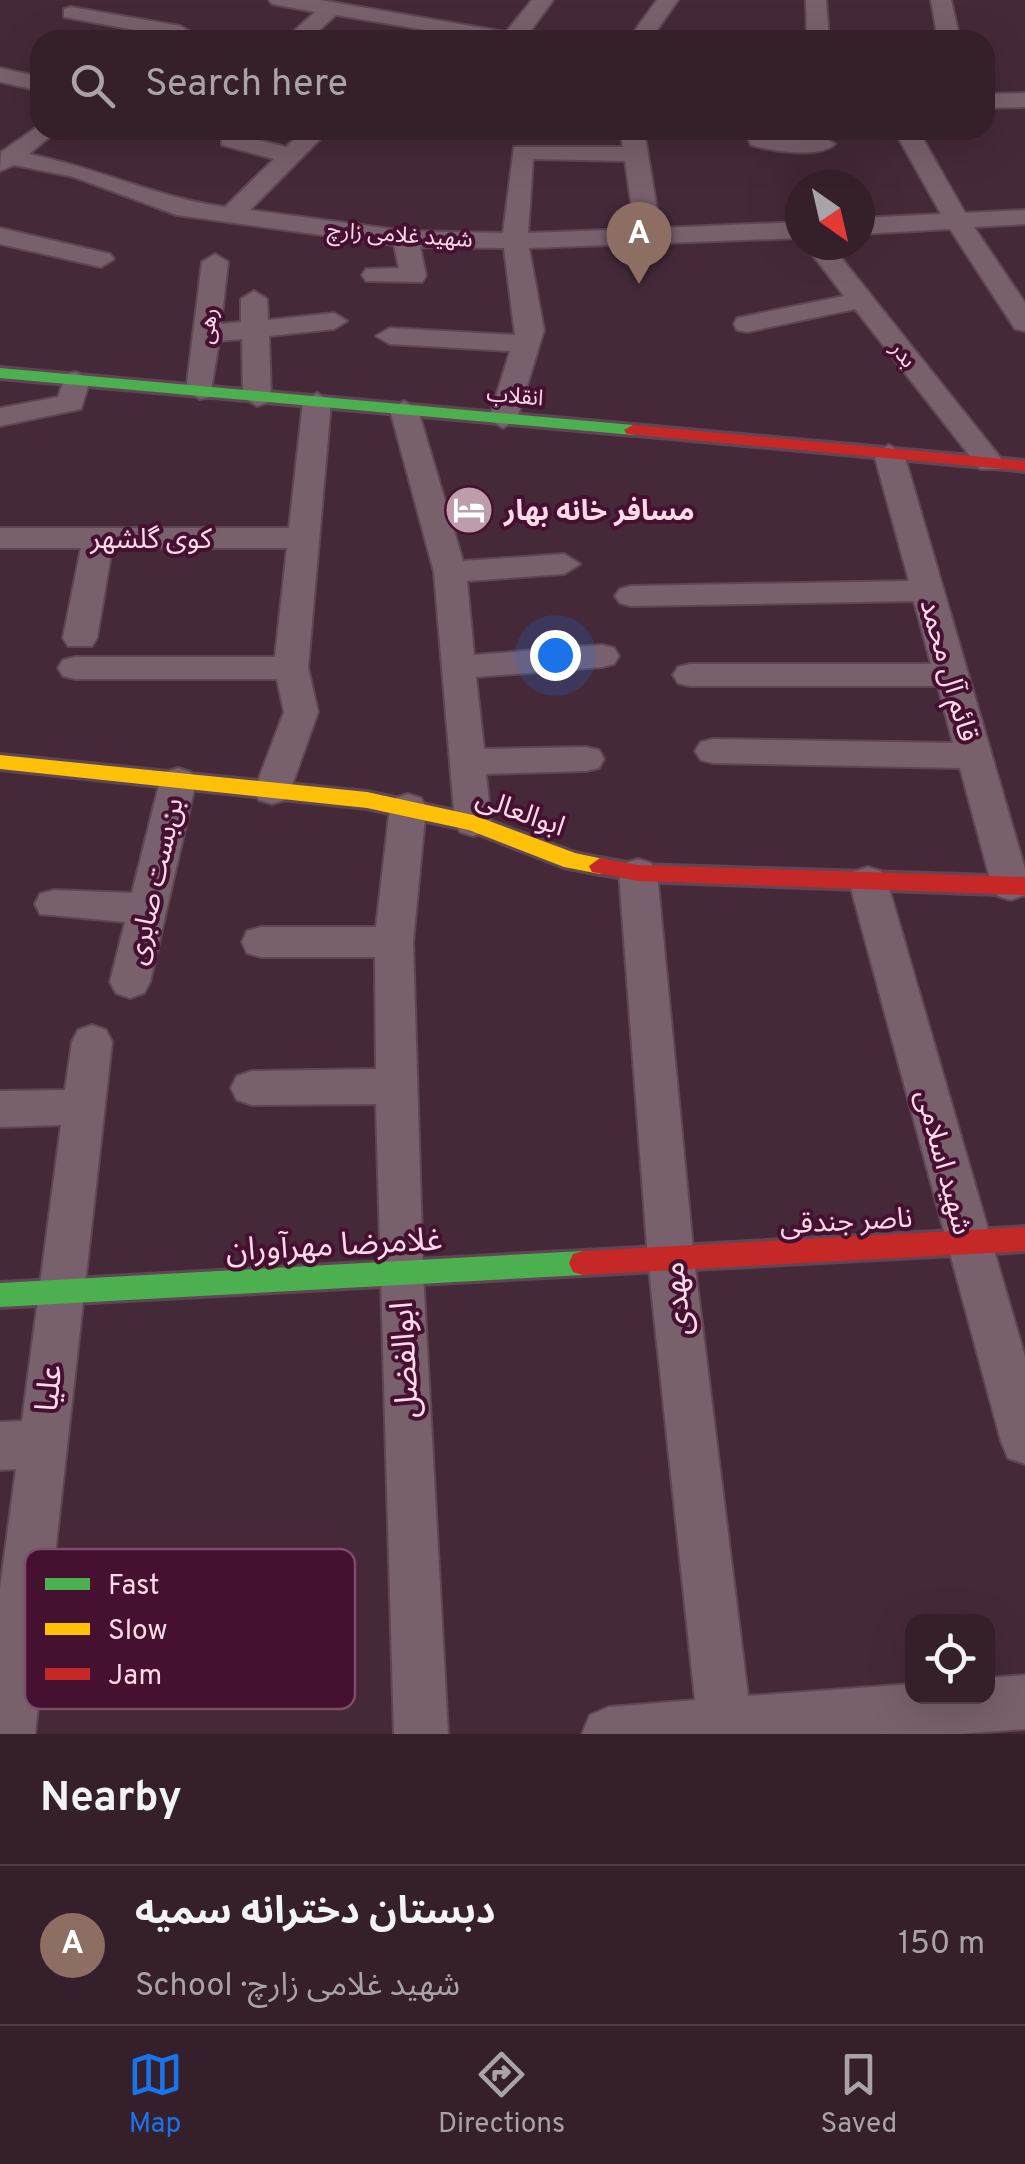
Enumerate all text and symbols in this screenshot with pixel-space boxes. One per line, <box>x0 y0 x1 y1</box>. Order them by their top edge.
search box <box>30 30 995 140</box>
icon: search <box>65 58 120 113</box>
text: Search here <box>145 61 348 110</box>
north arrow <box>785 170 875 260</box>
pin: A <box>606 202 672 284</box>
street label: شهید غلامی زارچ <box>326 218 474 256</box>
street label: رهی <box>194 307 225 346</box>
street label: بدر <box>883 336 921 374</box>
street label: انقلاب <box>485 382 544 413</box>
hotel icon: مسافر خانه بهار <box>443 484 495 536</box>
place label: مسافر خانه بهار <box>503 495 695 531</box>
street label: کوی گلشهر <box>89 523 212 559</box>
street label: قائم آل محمد <box>909 595 985 747</box>
your location <box>530 630 581 681</box>
street label: ابوالعالی <box>471 781 569 846</box>
street label: بن‌بست صابری <box>120 795 194 968</box>
street label: شهید اسلامی <box>905 1086 979 1239</box>
street label: ناصر جندقی <box>779 1202 913 1244</box>
street label: غلامرضا مهرآوران <box>225 1221 443 1273</box>
street label: مهدی <box>655 1260 703 1338</box>
street label: ابوالفضل <box>384 1300 430 1419</box>
street label: علیا <box>29 1363 73 1414</box>
legend <box>25 1549 355 1709</box>
text: Fast <box>108 1569 160 1605</box>
text: Slow <box>108 1614 167 1650</box>
map controls <box>905 1614 995 1704</box>
button: locate <box>905 1614 995 1704</box>
text: Jam <box>108 1659 162 1695</box>
text: Nearby <box>40 1773 182 1826</box>
text: دبستان دخترانه سمیه <box>135 1889 495 1938</box>
text: A <box>61 1925 84 1965</box>
text: 150 m <box>898 1925 985 1965</box>
text: School · شهید غلامی زارچ <box>135 1967 460 2007</box>
tab: Map <box>128 2047 183 2143</box>
tab: Directions <box>438 2047 565 2143</box>
tab: Saved <box>820 2047 897 2143</box>

